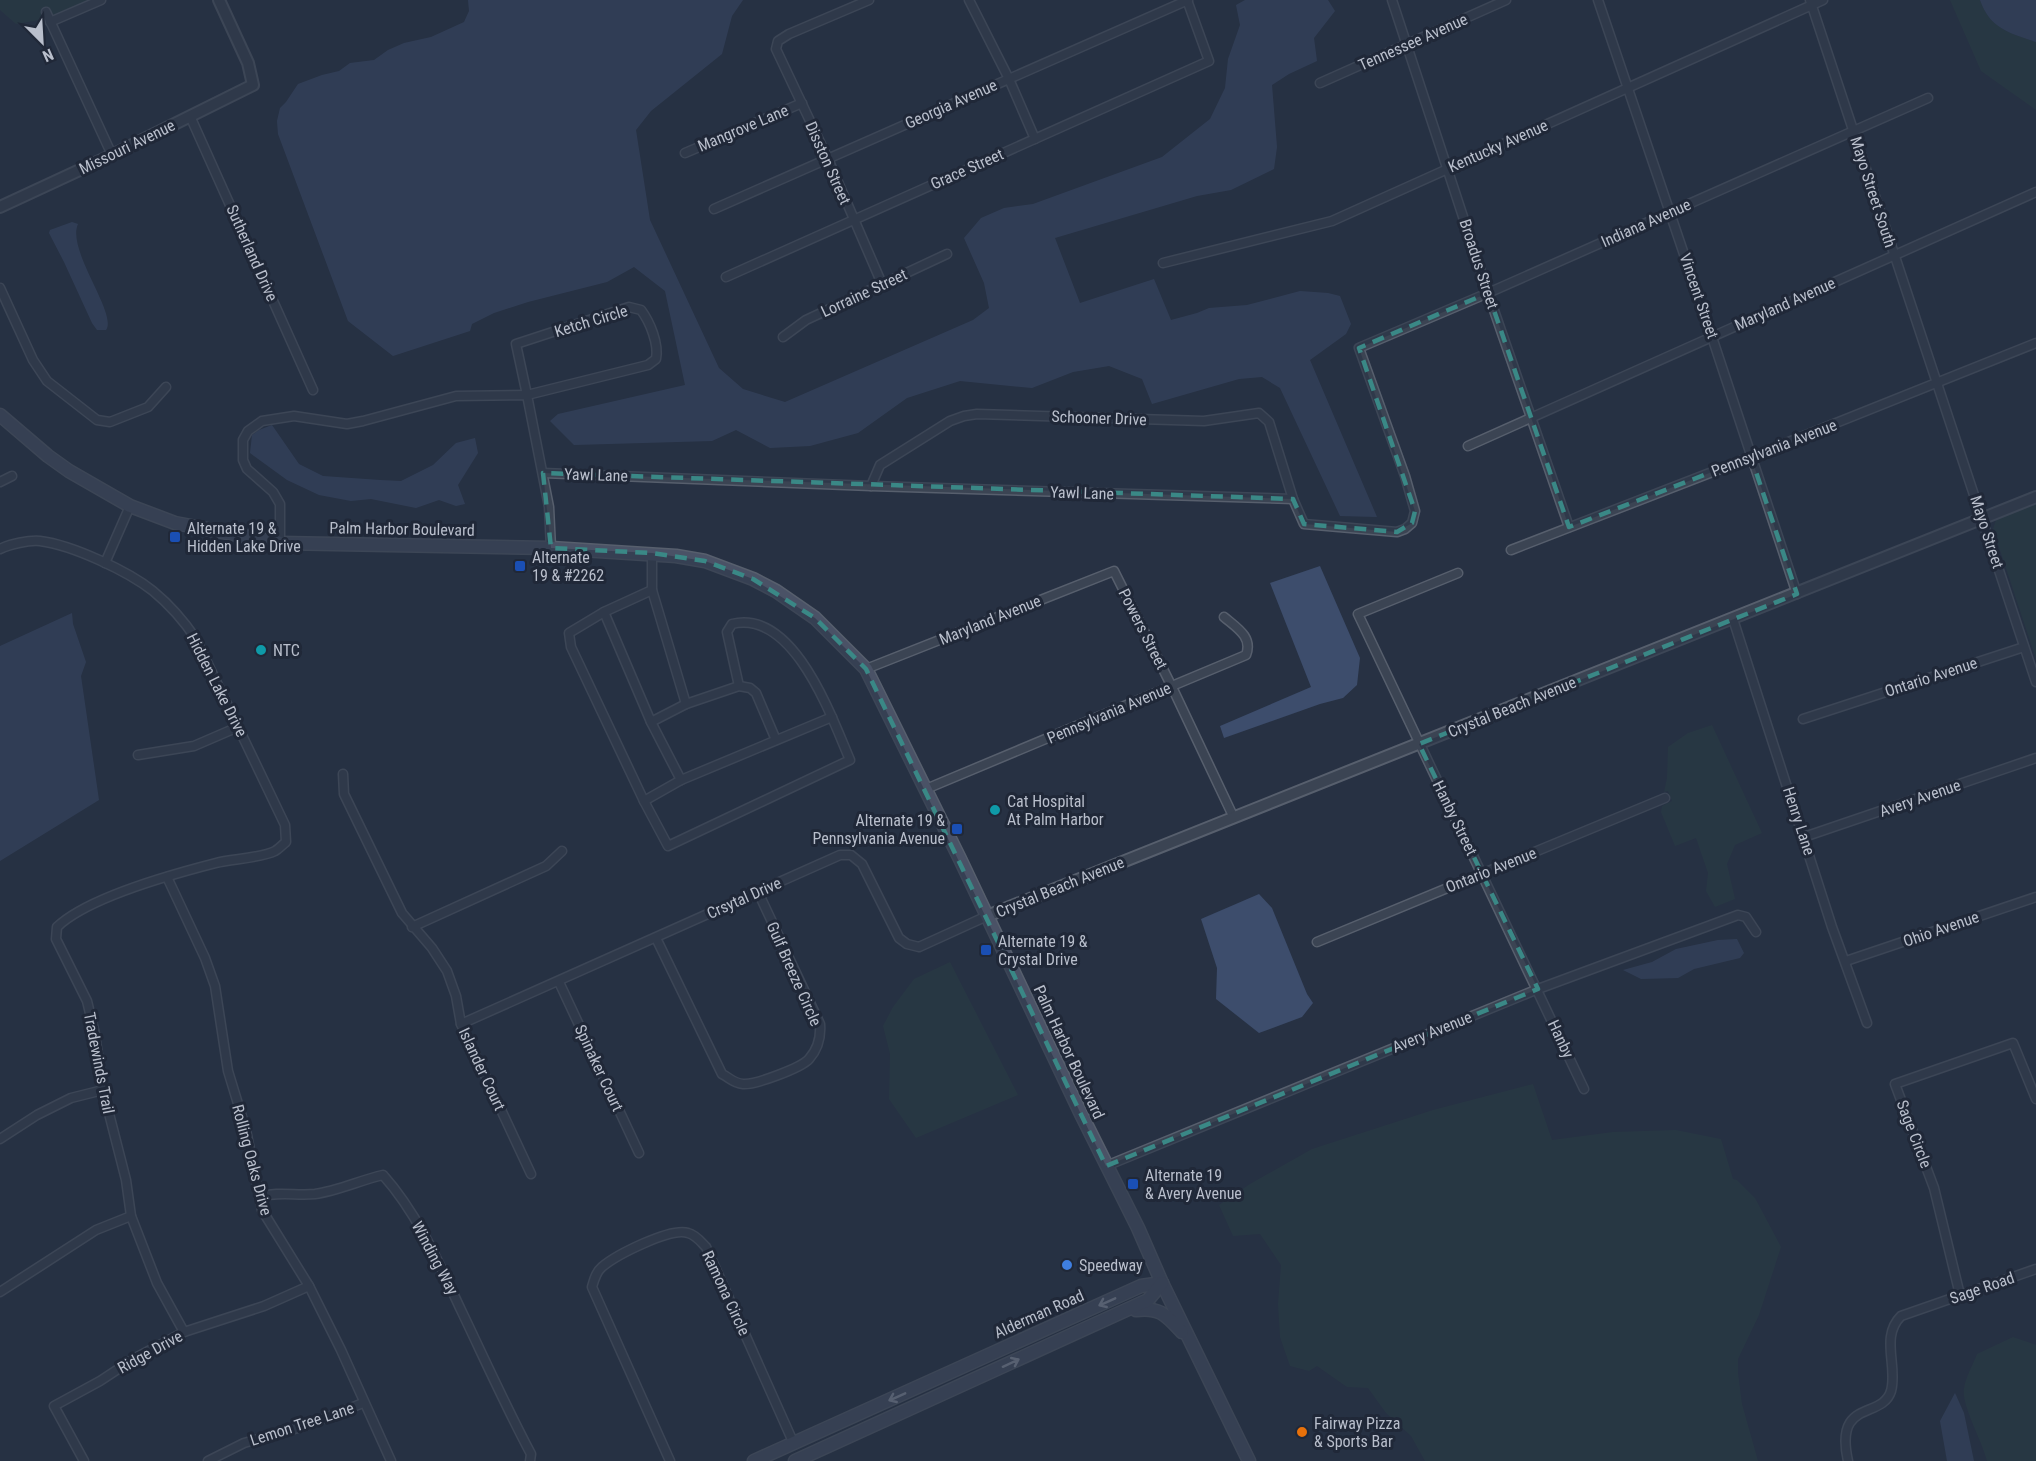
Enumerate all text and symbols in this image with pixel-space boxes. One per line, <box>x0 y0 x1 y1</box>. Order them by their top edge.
street label: Tennessee Avenue <box>1356 9 1470 75</box>
north arrow <box>12 12 72 72</box>
text: N <box>40 45 56 66</box>
street label: Georgia Avenue <box>902 75 1000 133</box>
street label: Mangrove Lane <box>695 100 791 156</box>
street label: Missouri Avenue <box>76 116 178 178</box>
street label: Kentucky Avenue <box>1445 116 1551 176</box>
street label: Disston Street <box>801 119 855 208</box>
street label: Mayo Street South <box>1846 134 1900 250</box>
street label: Grace Street <box>928 144 1007 193</box>
street label: Indiana Avenue <box>1598 195 1694 251</box>
street label: Sutherland Drive <box>222 202 282 304</box>
street label: Broadus Street <box>1456 217 1503 312</box>
street label: Vincent Street <box>1676 251 1723 341</box>
street label: Lorraine Street <box>818 265 910 321</box>
street label: Maryland Avenue <box>1732 273 1838 335</box>
street label: Ketch Circle <box>552 301 630 341</box>
street label: Schooner Drive <box>1051 407 1147 429</box>
street label: Pennsylvania Avenue <box>1709 415 1839 481</box>
street label: Yawl Lane <box>564 464 628 486</box>
street label: Yawl Lane <box>1050 482 1114 504</box>
street label: Mayo Street <box>1966 493 2008 571</box>
street label: Palm Harbor Boulevard <box>329 518 475 540</box>
place label: Alternate 19 & Hidden Lake Drive <box>187 519 301 556</box>
marker: Alternate 19 & Hidden Lake Drive <box>168 530 182 544</box>
place label: Alternate 19 & #2262 <box>532 548 604 585</box>
marker: Alternate 19 & #2262 <box>513 559 527 573</box>
street label: Powers Street <box>1115 585 1172 673</box>
street label: Maryland Avenue <box>936 591 1044 649</box>
street label: Hidden Lake Drive <box>183 630 251 740</box>
place label: NTC <box>273 641 300 660</box>
marker: NTC <box>254 643 268 657</box>
street label: Ontario Avenue <box>1882 653 1980 701</box>
street label: Crystal Beach Avenue <box>1445 673 1579 741</box>
street label: Pennsylvania Avenue <box>1044 678 1174 748</box>
street label: Avery Avenue <box>1877 775 1963 821</box>
street label: Hanby Street <box>1429 777 1481 859</box>
street label: Henry Lane <box>1779 784 1819 858</box>
place label: Cat Hospital At Palm Harbor <box>1007 792 1104 829</box>
marker: Cat Hospital At Palm Harbor <box>988 803 1002 817</box>
place label: Alternate 19 & Pennsylvania Avenue <box>812 811 945 848</box>
marker: Alternate 19 & Pennsylvania Avenue <box>950 822 964 836</box>
street label: Ontario Avenue <box>1443 843 1539 897</box>
street label: Crystal Beach Avenue <box>993 853 1127 921</box>
street label: Crsytal Drive <box>704 873 784 923</box>
street label: Ohio Avenue <box>1901 907 1981 951</box>
street label: Gulf Breeze Circle <box>763 919 825 1029</box>
place label: Alternate 19 & Crystal Drive <box>998 932 1088 969</box>
marker: Alternate 19 & Crystal Drive <box>979 943 993 957</box>
street label: Palm Harbor Boulevard <box>1030 982 1108 1122</box>
street label: Avery Avenue <box>1389 1007 1475 1057</box>
street label: Tradewinds Trail <box>80 1011 118 1115</box>
street label: Hanby <box>1544 1017 1578 1061</box>
street label: Spinaker Court <box>571 1022 627 1114</box>
street label: Islander Court <box>455 1025 510 1114</box>
street label: Sage Circle <box>1892 1097 1936 1171</box>
street label: Rolling Oaks Drive <box>228 1102 276 1218</box>
place label: Alternate 19 & Avery Avenue <box>1145 1166 1242 1203</box>
marker: Alternate 19 & Avery Avenue <box>1126 1177 1140 1191</box>
street label: Winding Way <box>408 1218 462 1298</box>
street label: Ramona Circle <box>698 1248 754 1338</box>
place label: Speedway <box>1079 1256 1143 1275</box>
marker: Speedway <box>1060 1258 1074 1272</box>
street label: Sage Road <box>1947 1268 2017 1308</box>
street label: Alderman Road <box>991 1286 1087 1342</box>
one-way arrow <box>1098 1296 1116 1308</box>
street label: Ridge Drive <box>114 1326 186 1378</box>
one-way arrow <box>1002 1357 1020 1369</box>
one-way arrow <box>888 1391 906 1403</box>
street label: Lemon Tree Lane <box>248 1398 356 1450</box>
place label: Fairway Pizza & Sports Bar <box>1314 1414 1400 1451</box>
marker: Fairway Pizza & Sports Bar <box>1295 1425 1309 1439</box>

